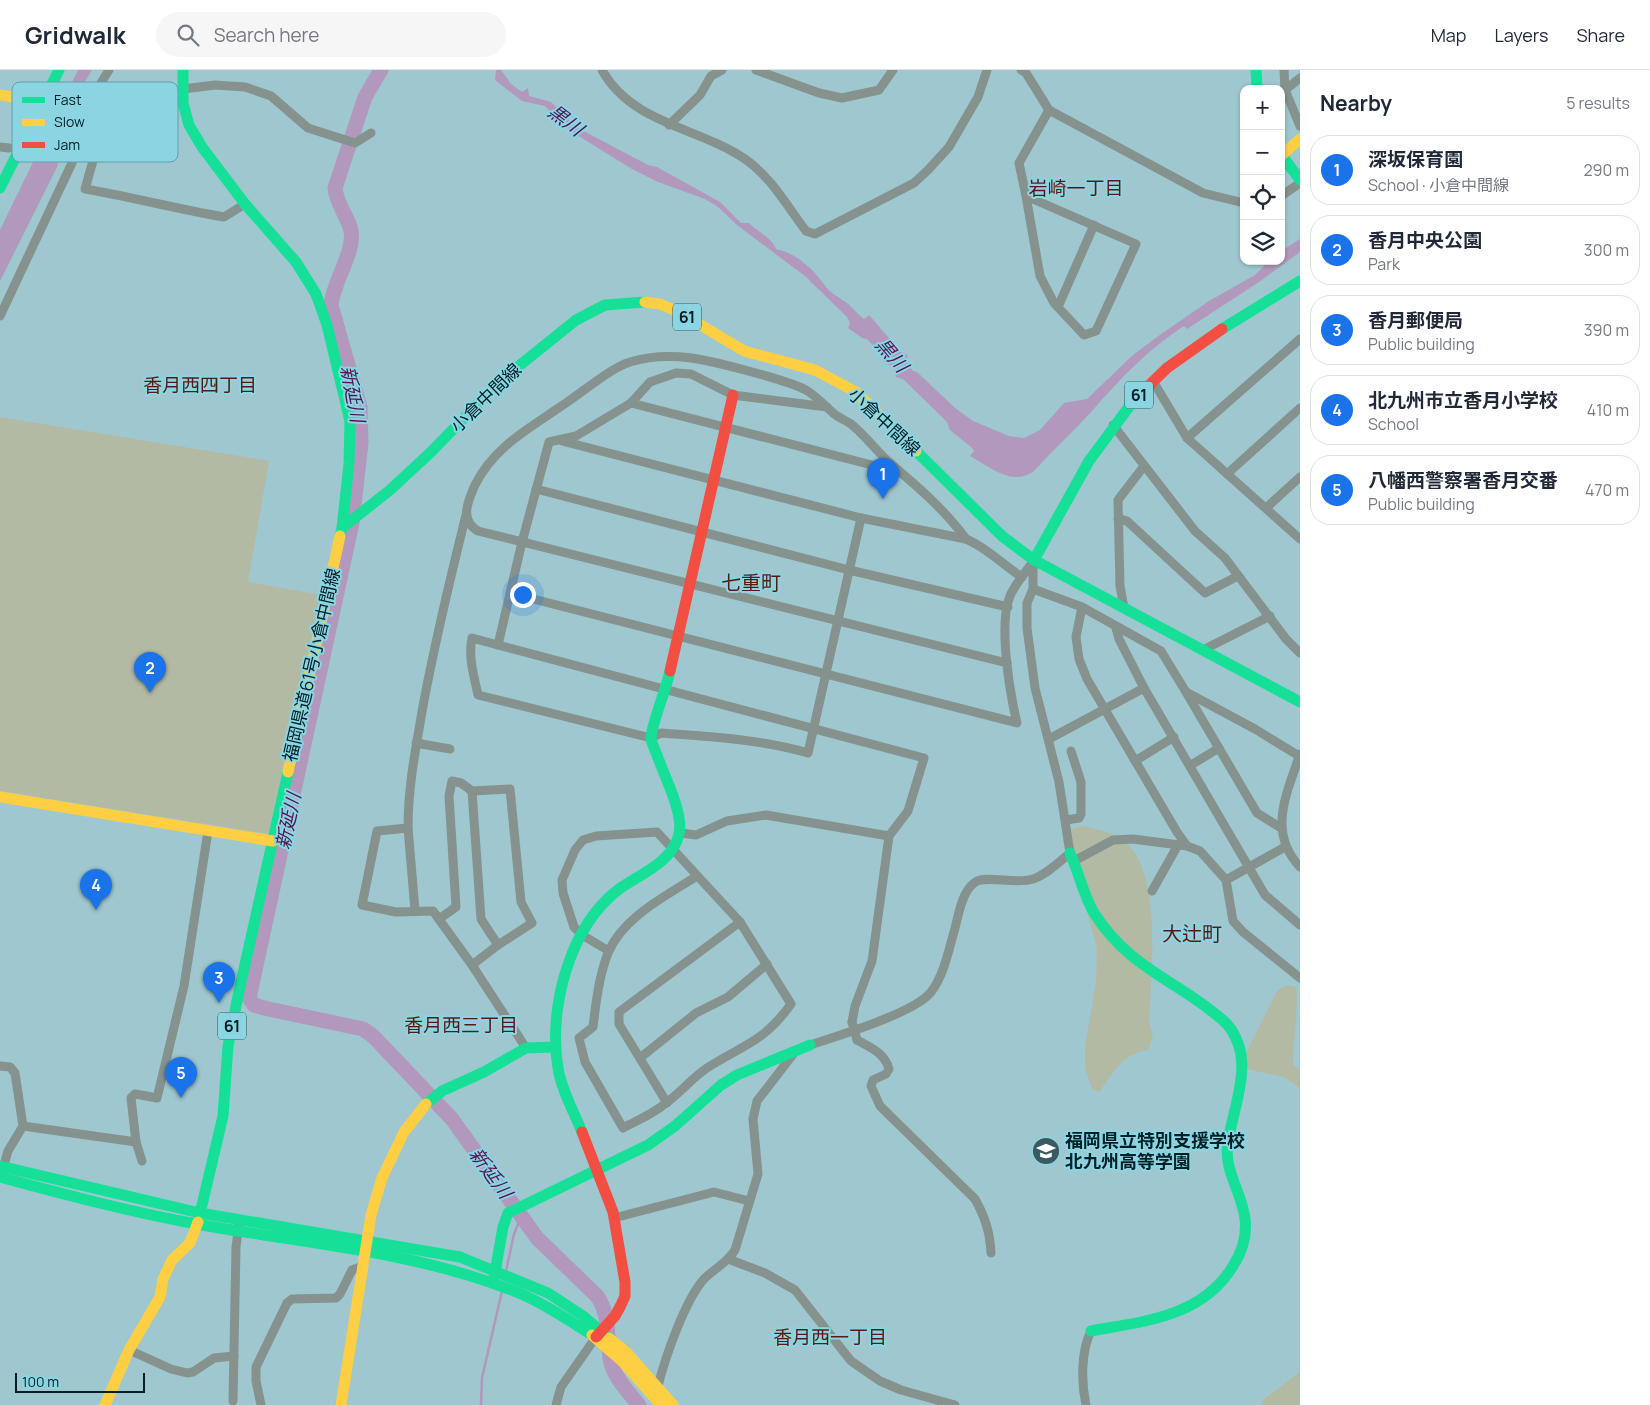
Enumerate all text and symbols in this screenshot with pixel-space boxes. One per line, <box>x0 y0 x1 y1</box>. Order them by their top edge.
search box <box>156 12 506 57</box>
text: Gridwalk <box>25 18 126 51</box>
icon: search <box>174 21 202 49</box>
text: Search here <box>214 22 319 48</box>
text: Map <box>1431 23 1466 47</box>
text: Layers <box>1494 23 1548 47</box>
text: Share <box>1576 23 1625 47</box>
legend <box>12 82 178 162</box>
map controls <box>1240 85 1285 265</box>
button: + <box>1240 85 1285 130</box>
text: Nearby <box>1320 89 1392 117</box>
text: Fast <box>54 90 82 109</box>
text: 5 results <box>1566 92 1630 114</box>
water label: 黒川 <box>543 98 591 143</box>
text: Slow <box>54 112 85 131</box>
button: − <box>1240 130 1285 175</box>
text: Jam <box>54 135 80 154</box>
text: 深坂保育園 <box>1368 146 1463 172</box>
text: 1 <box>1333 159 1341 181</box>
text: 290 m <box>1583 159 1629 181</box>
text: School · 小倉中間線 <box>1368 174 1509 196</box>
district label: 岩崎一丁目 <box>1028 175 1124 201</box>
button: locate <box>1240 175 1285 220</box>
button: layers <box>1240 220 1285 265</box>
text: 香月中央公園 <box>1368 227 1482 253</box>
text: 2 <box>1332 239 1342 261</box>
text: 300 m <box>1584 239 1629 261</box>
text: Park <box>1368 253 1400 275</box>
road number: 61 <box>673 303 701 330</box>
text: 香月郵便局 <box>1368 307 1463 333</box>
text: 3 <box>1332 319 1342 341</box>
text: 390 m <box>1584 319 1629 341</box>
water label: 黒川 <box>870 332 916 379</box>
text: Public building <box>1368 333 1475 355</box>
street label: 小倉中間線 <box>445 357 526 437</box>
water label: 新延川 <box>335 364 372 426</box>
district label: 香月西四丁目 <box>143 372 257 398</box>
street label: 小倉中間線 <box>844 382 926 461</box>
road number: 61 <box>1125 382 1153 408</box>
text: 北九州市立香月小学校 <box>1368 387 1558 413</box>
text: 4 <box>1332 399 1342 421</box>
text: 410 m <box>1587 399 1629 421</box>
text: School <box>1368 413 1419 435</box>
pin: 1 <box>867 458 899 499</box>
text: 八幡西警察署香月交番 <box>1368 467 1558 493</box>
text: 5 <box>1332 479 1342 501</box>
text: 470 m <box>1585 479 1629 501</box>
text: Public building <box>1368 493 1475 515</box>
street label: 福岡県道61号小倉中間線 <box>277 566 345 764</box>
district label: 七重町 <box>721 569 781 596</box>
your location <box>510 582 536 608</box>
pin: 2 <box>134 652 166 693</box>
water label: 新延川 <box>269 788 307 852</box>
pin: 4 <box>80 869 112 910</box>
district label: 大辻町 <box>1162 920 1222 947</box>
pin: 3 <box>203 962 235 1003</box>
road number: 61 <box>218 1012 246 1039</box>
district label: 香月西三丁目 <box>404 1012 518 1038</box>
pin: 5 <box>165 1057 197 1098</box>
place label: 福岡県立特別支援学校 北九州高等学園 <box>1065 1128 1245 1173</box>
school or university icon: 福岡県立特別支援学校 北九州高等学園 <box>1031 1136 1061 1166</box>
water label: 新延川 <box>464 1142 519 1205</box>
district label: 香月西一丁目 <box>773 1324 887 1350</box>
scale bar <box>15 1370 145 1393</box>
text: 100 m <box>22 1372 59 1391</box>

